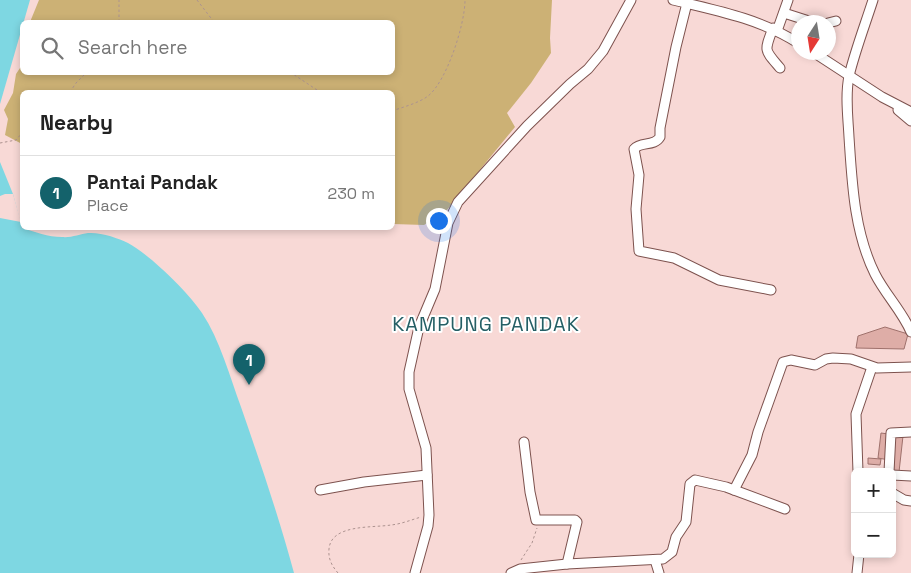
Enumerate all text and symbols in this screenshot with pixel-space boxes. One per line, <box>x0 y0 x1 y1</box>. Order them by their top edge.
north arrow <box>791 15 836 60</box>
search box <box>20 20 395 75</box>
icon: search <box>38 34 66 62</box>
text: Search here <box>78 35 188 60</box>
text: Nearby <box>40 109 113 136</box>
text: Pantai Pandak <box>87 170 218 195</box>
text: 1 <box>52 183 60 204</box>
text: 230 m <box>328 183 375 204</box>
text: Place <box>87 195 129 216</box>
your location <box>426 208 452 234</box>
district label: KAMPUNG PANDAK <box>392 311 580 337</box>
pin: 1 <box>233 344 265 385</box>
map controls <box>851 468 896 558</box>
button: + <box>851 468 896 513</box>
button: − <box>851 513 896 558</box>

